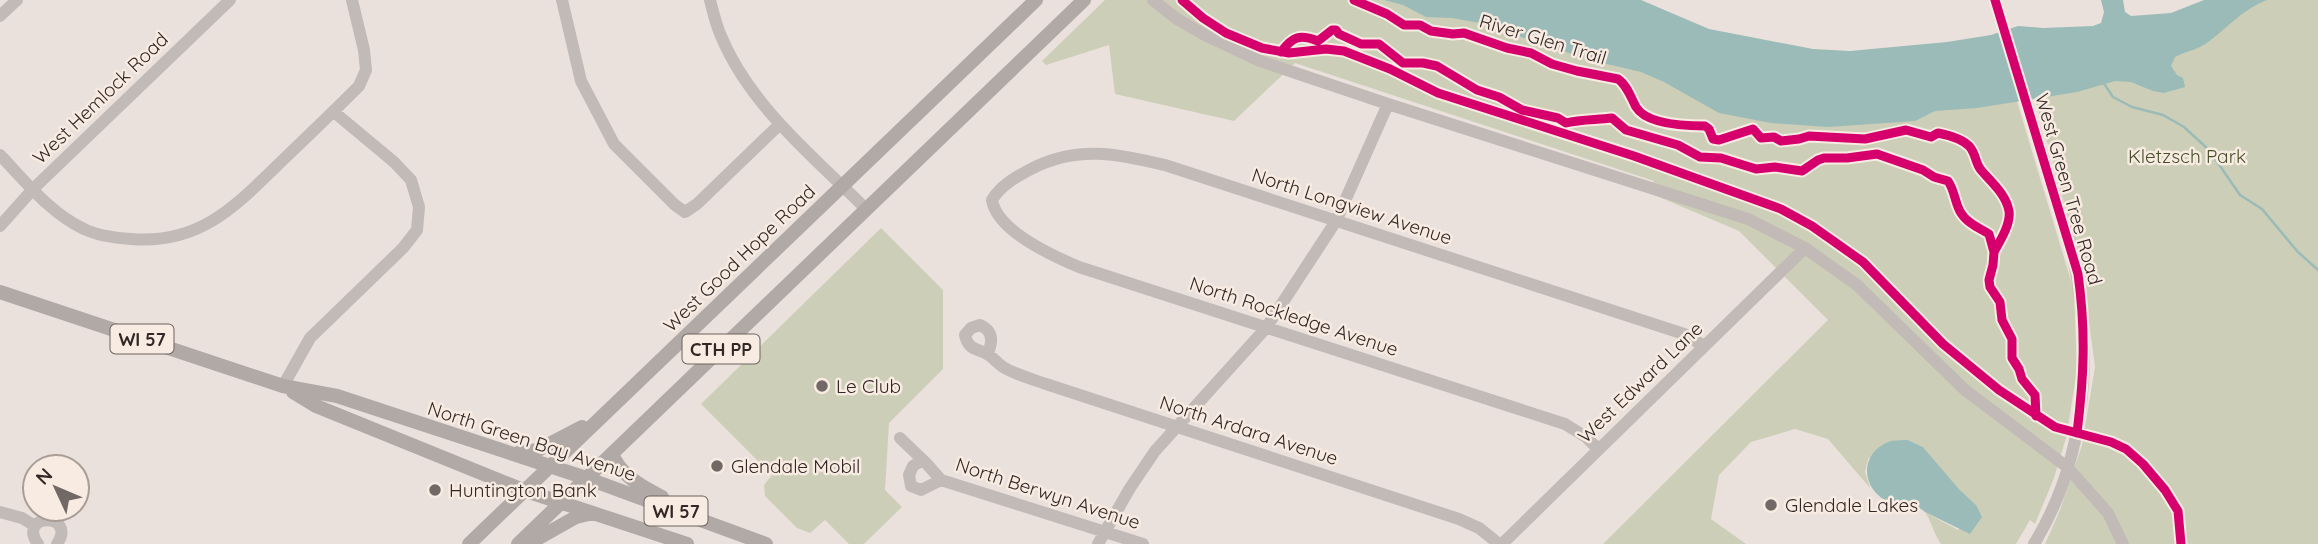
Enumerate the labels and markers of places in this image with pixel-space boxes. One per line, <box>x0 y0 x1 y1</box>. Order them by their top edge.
place label: Le Club <box>836 374 901 398</box>
marker: Le Club <box>814 378 830 394</box>
place label: Glendale Mobil <box>731 454 860 478</box>
marker: Glendale Mobil <box>709 458 725 474</box>
place label: Huntington Bank <box>449 478 597 502</box>
marker: Huntington Bank <box>427 482 443 498</box>
place label: Glendale Lakes <box>1785 493 1918 517</box>
marker: Glendale Lakes <box>1763 497 1779 513</box>

